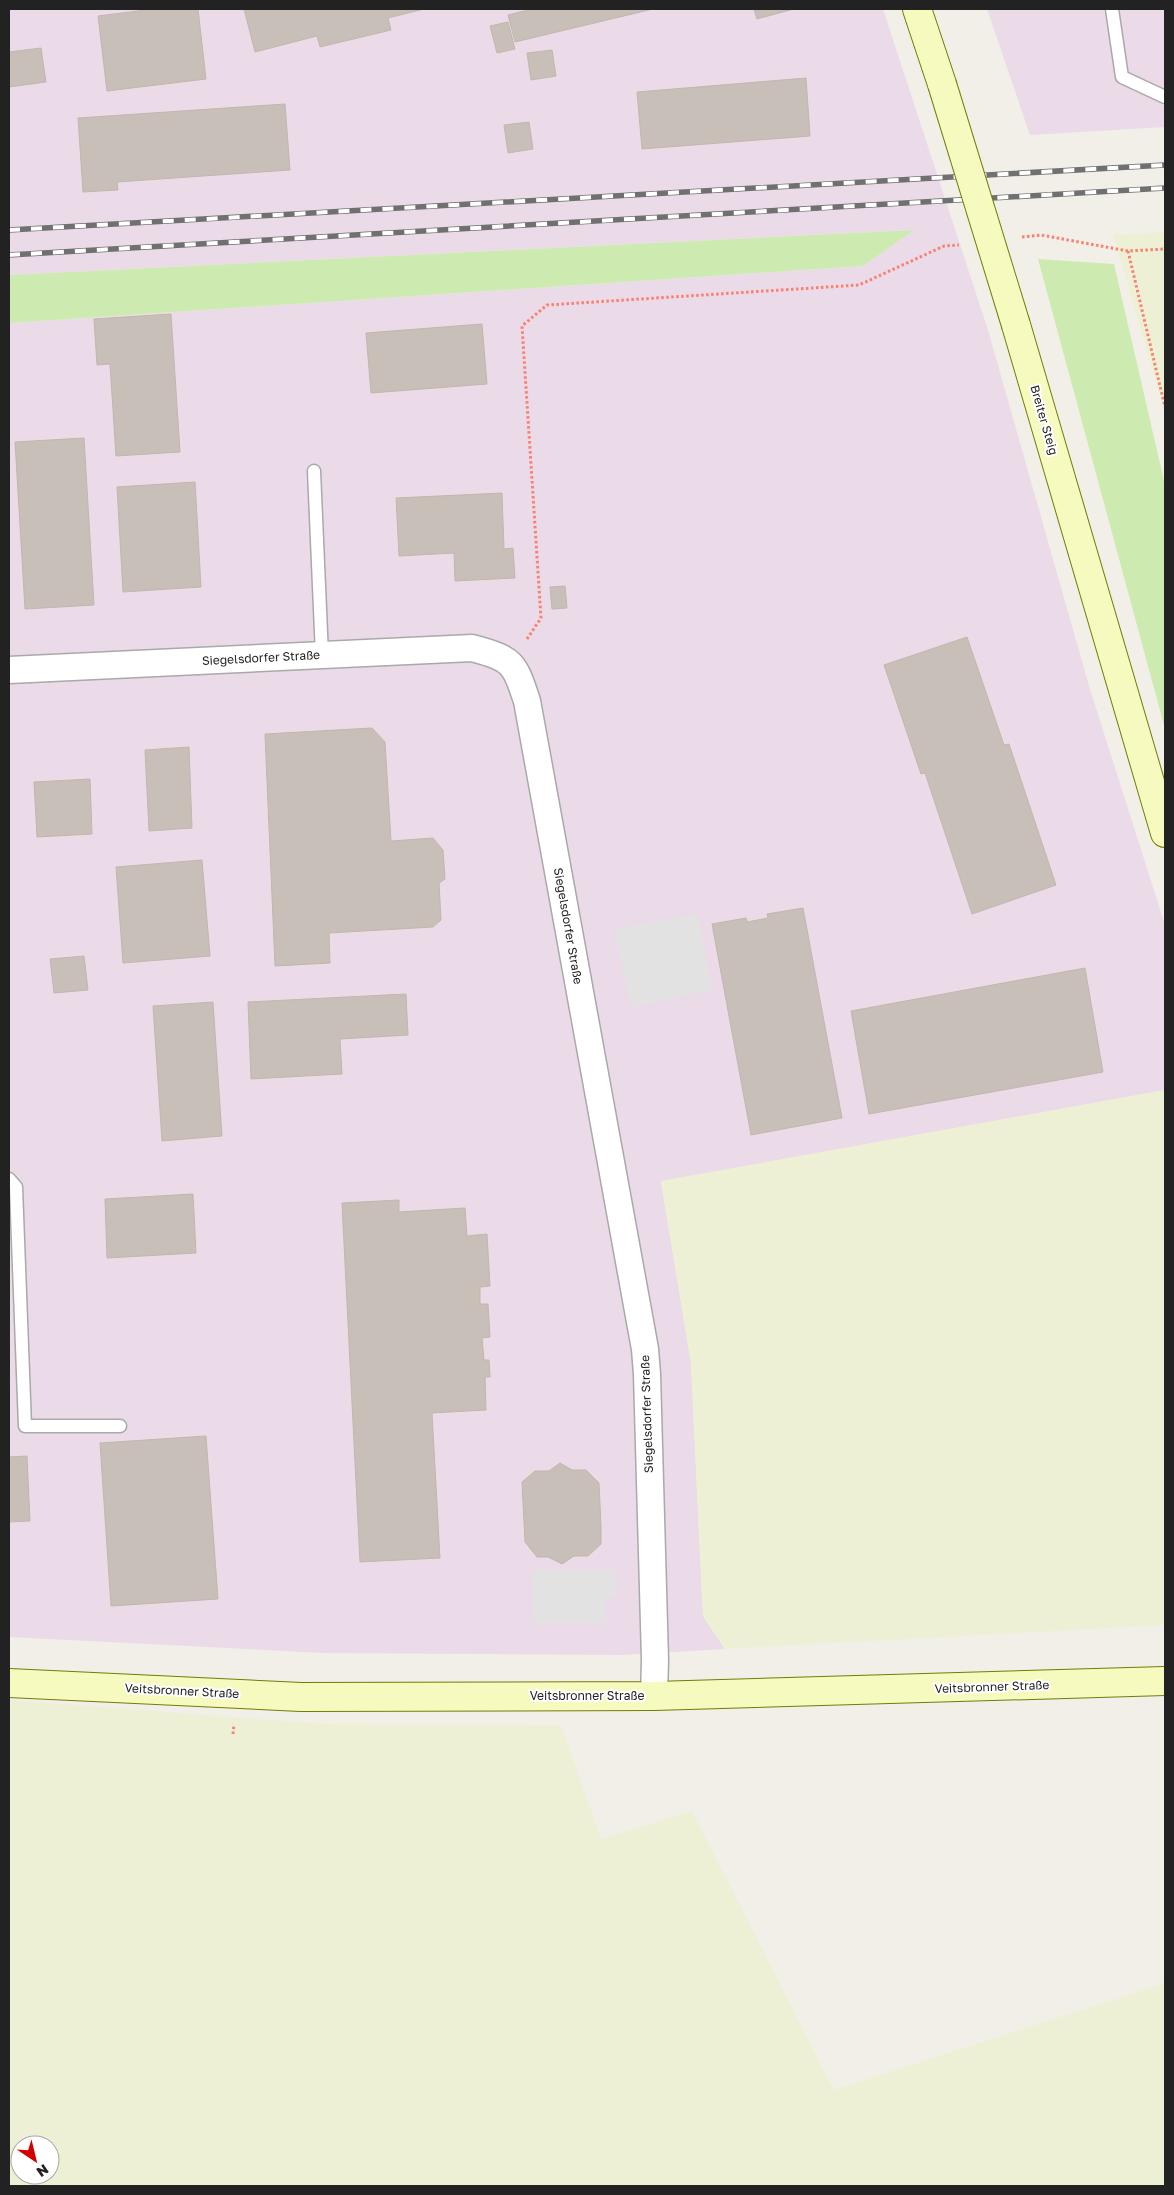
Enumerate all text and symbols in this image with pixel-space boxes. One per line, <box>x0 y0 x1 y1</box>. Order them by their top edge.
street label: Breiter Steig <box>1027 383 1062 457</box>
street label: Siegelsdorfer Straße <box>202 647 320 668</box>
street label: Siegelsdorfer Straße <box>551 866 586 986</box>
street label: Siegelsdorfer Straße <box>637 1355 656 1473</box>
street label: Veitsbronner Straße <box>934 1677 1050 1696</box>
street label: Veitsbronner Straße <box>124 1680 240 1701</box>
street label: Veitsbronner Straße <box>530 1688 644 1703</box>
north arrow <box>10 2135 60 2185</box>
text: N <box>34 2161 52 2181</box>

